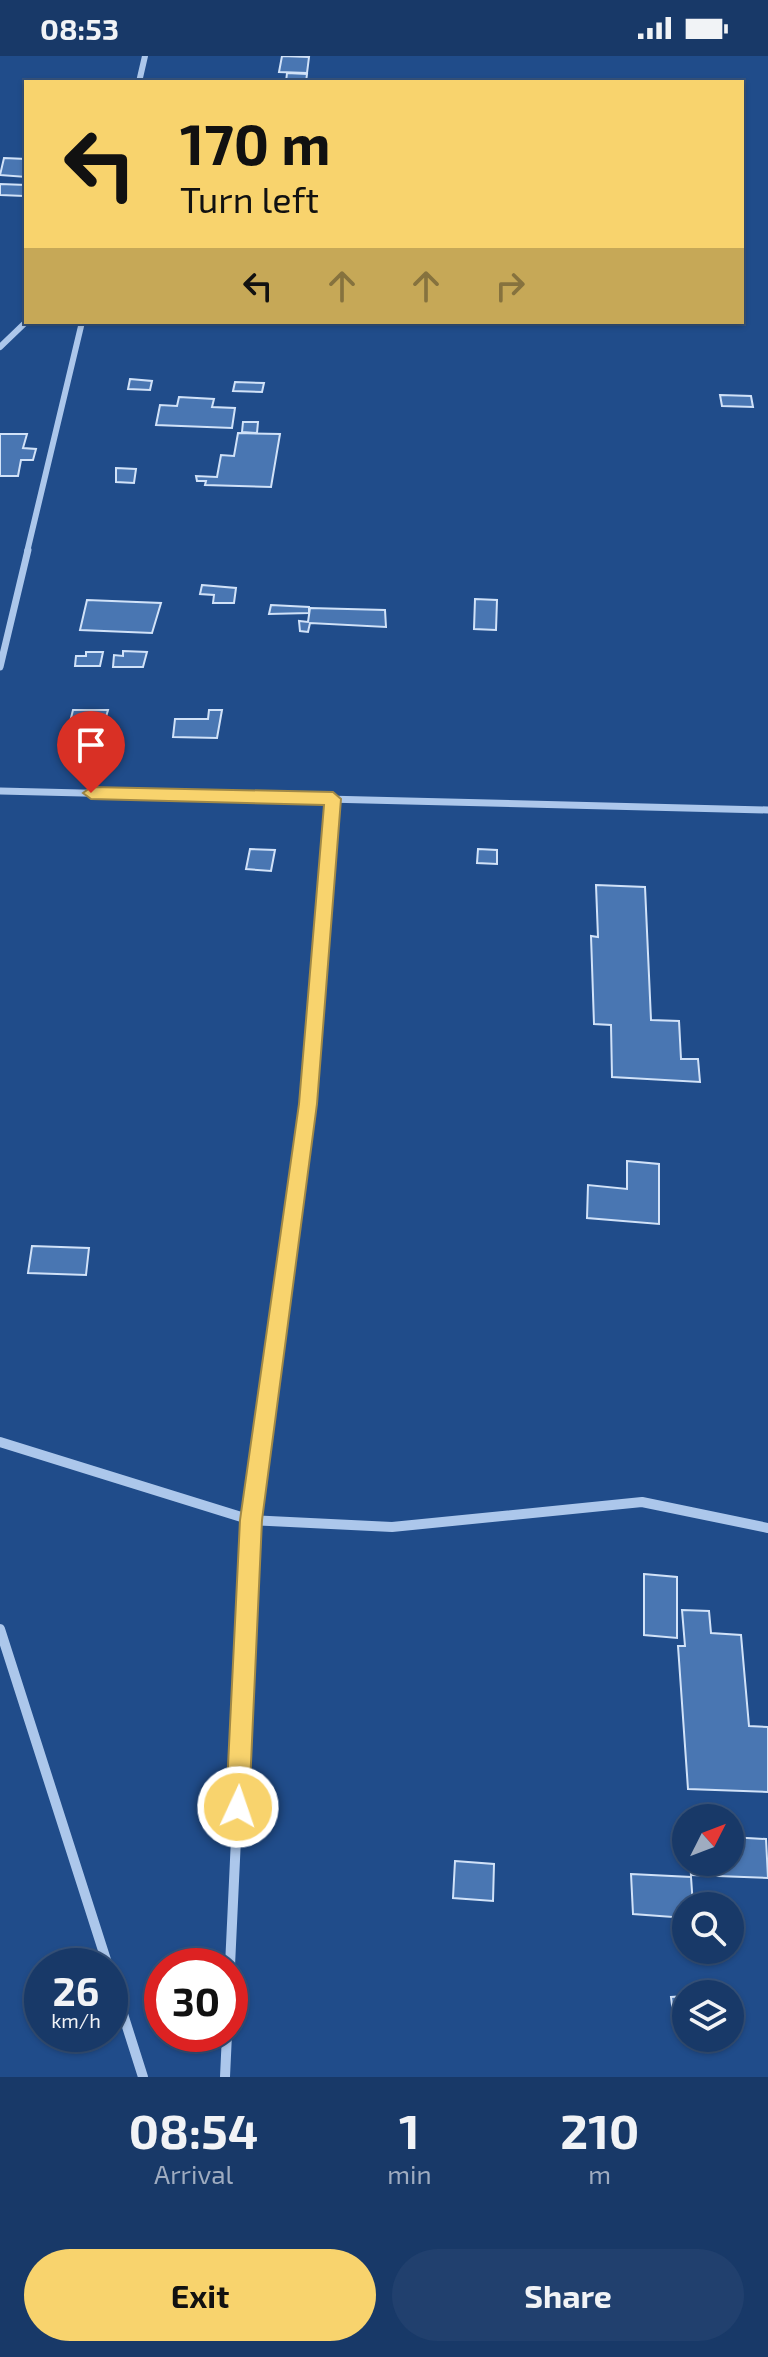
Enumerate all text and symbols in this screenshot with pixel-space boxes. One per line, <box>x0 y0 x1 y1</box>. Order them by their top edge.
text: 08:53 <box>40 10 119 46</box>
text: 170 m <box>180 109 331 176</box>
icon: left <box>48 112 152 216</box>
text: Turn left <box>180 177 319 220</box>
icon: left <box>236 264 280 308</box>
icon: ahead <box>320 264 364 308</box>
icon: ahead <box>404 264 448 308</box>
icon: right <box>488 264 532 308</box>
pin <box>57 711 125 793</box>
icon: arrive <box>69 723 113 767</box>
position arrow <box>196 1765 280 1849</box>
north arrow <box>672 1804 744 1876</box>
map controls <box>672 1804 744 2052</box>
button: search <box>672 1892 744 1964</box>
speed limit sign: 30 <box>144 1948 248 2052</box>
text: 26 <box>53 1966 99 2014</box>
button: layers <box>672 1980 744 2052</box>
text: km/h <box>51 2008 101 2032</box>
text: 08:54 <box>129 2101 258 2159</box>
text: 1 <box>399 2101 420 2159</box>
text: 210 <box>560 2101 639 2159</box>
text: Arrival <box>154 2158 233 2189</box>
text: min <box>387 2158 432 2189</box>
text: m <box>588 2158 611 2189</box>
button: Exit <box>24 2249 376 2341</box>
button: Share <box>392 2249 744 2341</box>

